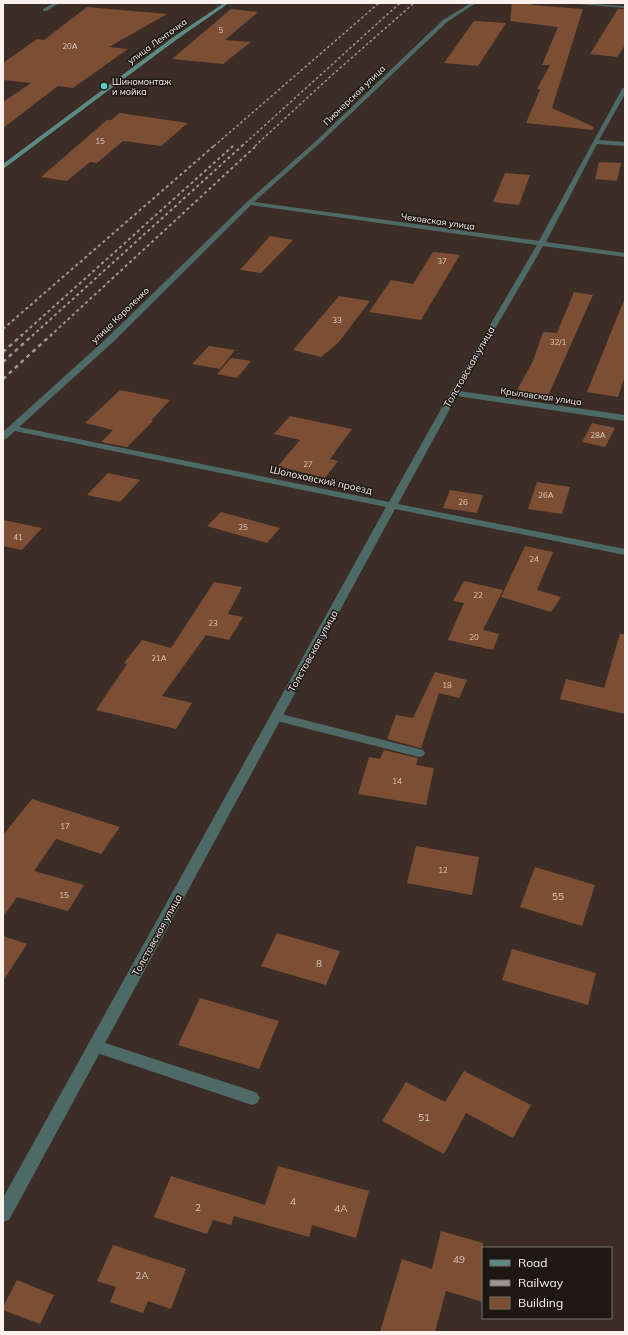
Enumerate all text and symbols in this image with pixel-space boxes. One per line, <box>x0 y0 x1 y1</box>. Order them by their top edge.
street label: улица Ленточка <box>125 16 189 67</box>
house number: 5 <box>219 25 224 35</box>
house number: 20А <box>62 41 78 51</box>
street label: Пионерская улица <box>321 63 388 128</box>
place label: Шиномонтаж и мойка <box>112 76 172 97</box>
marker: Шиномонтаж и мойка <box>99 81 109 91</box>
house number: 15 <box>95 136 105 146</box>
street label: Чеховская улица <box>400 210 476 233</box>
house number: 37 <box>437 256 447 266</box>
street label: улица Короленко <box>89 285 152 346</box>
house number: 33 <box>332 315 342 325</box>
street label: Толстовская улица <box>440 324 498 410</box>
house number: 32/1 <box>550 337 567 347</box>
street label: Крыловская улица <box>499 385 582 408</box>
house number: 28А <box>590 430 606 440</box>
house number: 27 <box>303 459 313 469</box>
street label: Шолоховский проезд <box>269 463 373 497</box>
house number: 26А <box>538 490 554 500</box>
house number: 26 <box>458 497 468 507</box>
house number: 25 <box>238 522 248 532</box>
house number: 41 <box>13 532 23 542</box>
house number: 24 <box>529 554 539 564</box>
house number: 22 <box>473 590 483 600</box>
street label: Толстовская улица <box>285 608 341 694</box>
house number: 23 <box>208 618 218 628</box>
house number: 20 <box>469 632 479 642</box>
house number: 21А <box>151 653 167 663</box>
house number: 18 <box>442 680 452 690</box>
house number: 14 <box>392 776 402 786</box>
house number: 17 <box>60 821 70 831</box>
house number: 12 <box>438 865 448 875</box>
house number: 15 <box>59 890 69 900</box>
house number: 55 <box>552 890 564 903</box>
street label: Толстовская улица <box>129 892 185 978</box>
house number: 8 <box>316 957 322 970</box>
house number: 51 <box>418 1111 430 1124</box>
house number: 4 <box>290 1195 296 1208</box>
house number: 2 <box>195 1201 201 1214</box>
house number: 4А <box>334 1202 348 1215</box>
legend <box>482 1247 612 1319</box>
house number: 49 <box>453 1253 465 1266</box>
text: Road <box>518 1255 547 1270</box>
house number: 2А <box>135 1269 149 1282</box>
text: Railway <box>518 1275 564 1290</box>
text: Building <box>518 1295 563 1310</box>

